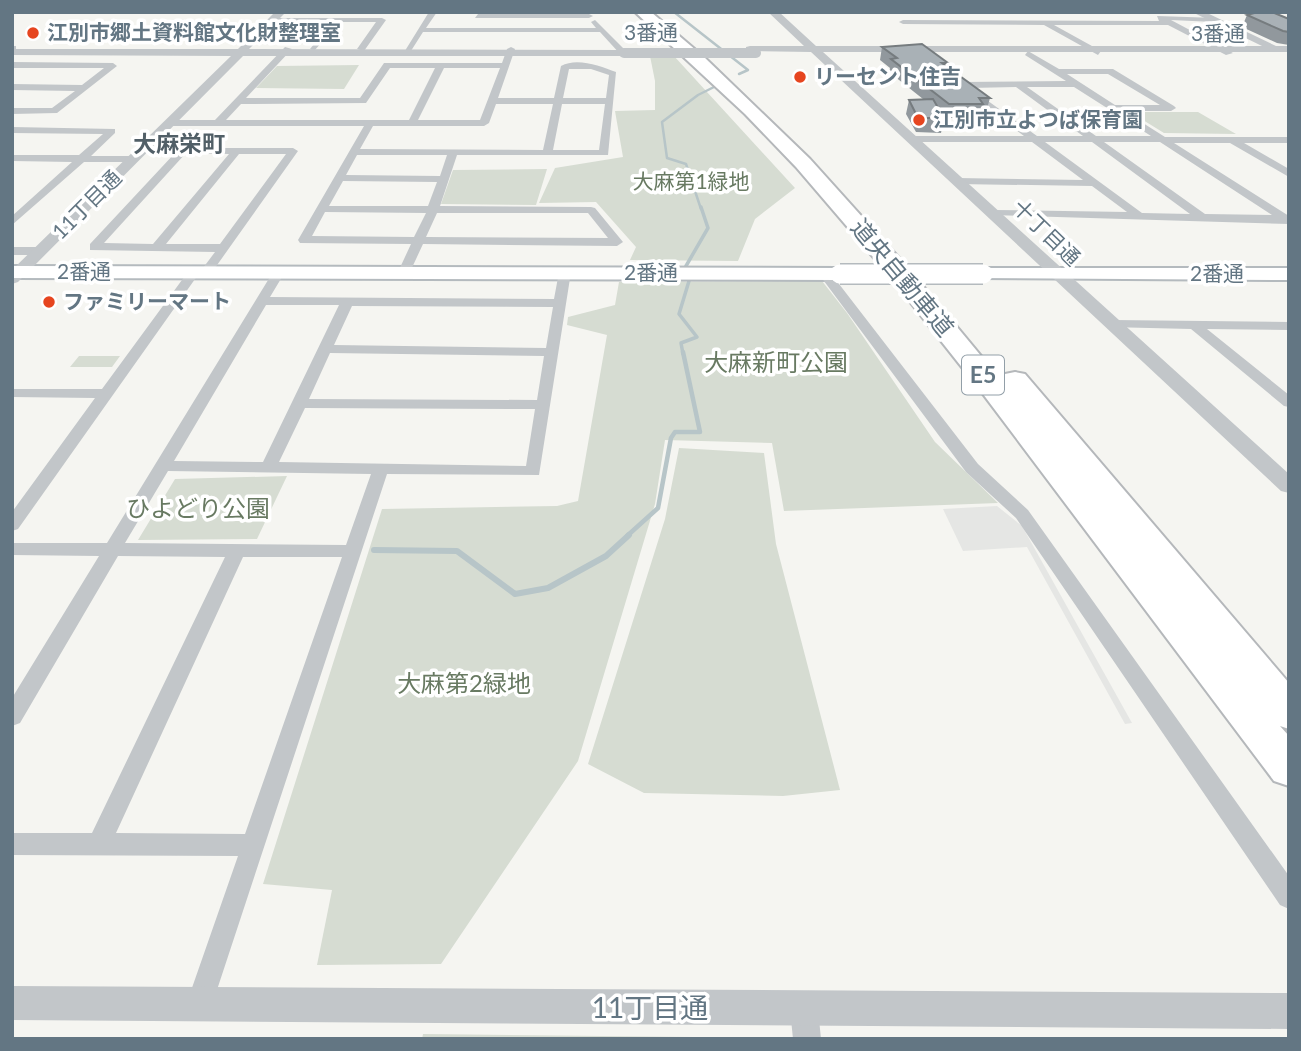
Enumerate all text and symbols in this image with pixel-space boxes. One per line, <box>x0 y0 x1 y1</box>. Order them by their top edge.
place label: 江別市郷土資料館文化財整理室 <box>47 19 341 44</box>
street label: 3番通 <box>624 19 678 44</box>
street label: 3番通 <box>1191 20 1245 45</box>
marker: 江別市郷土資料館文化財整理室 <box>25 25 41 41</box>
place label: リーセント住吉 <box>814 63 961 88</box>
marker: リーセント住吉 <box>792 69 808 85</box>
place label: 江別市立よつば保育園 <box>933 106 1143 131</box>
marker: 江別市立よつば保育園 <box>911 112 927 128</box>
district label: 大麻栄町 <box>133 129 225 157</box>
street label: 11丁目通 <box>46 164 126 244</box>
park label: 大麻第1緑地 <box>632 168 750 193</box>
street label: 十丁目通 <box>1008 194 1086 270</box>
street label: 道央自動車道 <box>846 213 961 342</box>
street label: 2番通 <box>57 258 111 283</box>
street label: 2番通 <box>624 259 678 284</box>
street label: 2番通 <box>1190 260 1244 285</box>
place label: ファミリーマート <box>63 288 231 313</box>
marker: ファミリーマート <box>41 294 57 310</box>
park label: 大麻新町公園 <box>704 347 848 376</box>
road number: E5 <box>962 356 1004 394</box>
park label: ひよどり公園 <box>126 493 270 522</box>
park label: 大麻第2緑地 <box>397 668 531 697</box>
street label: 11丁目通 <box>592 990 708 1024</box>

